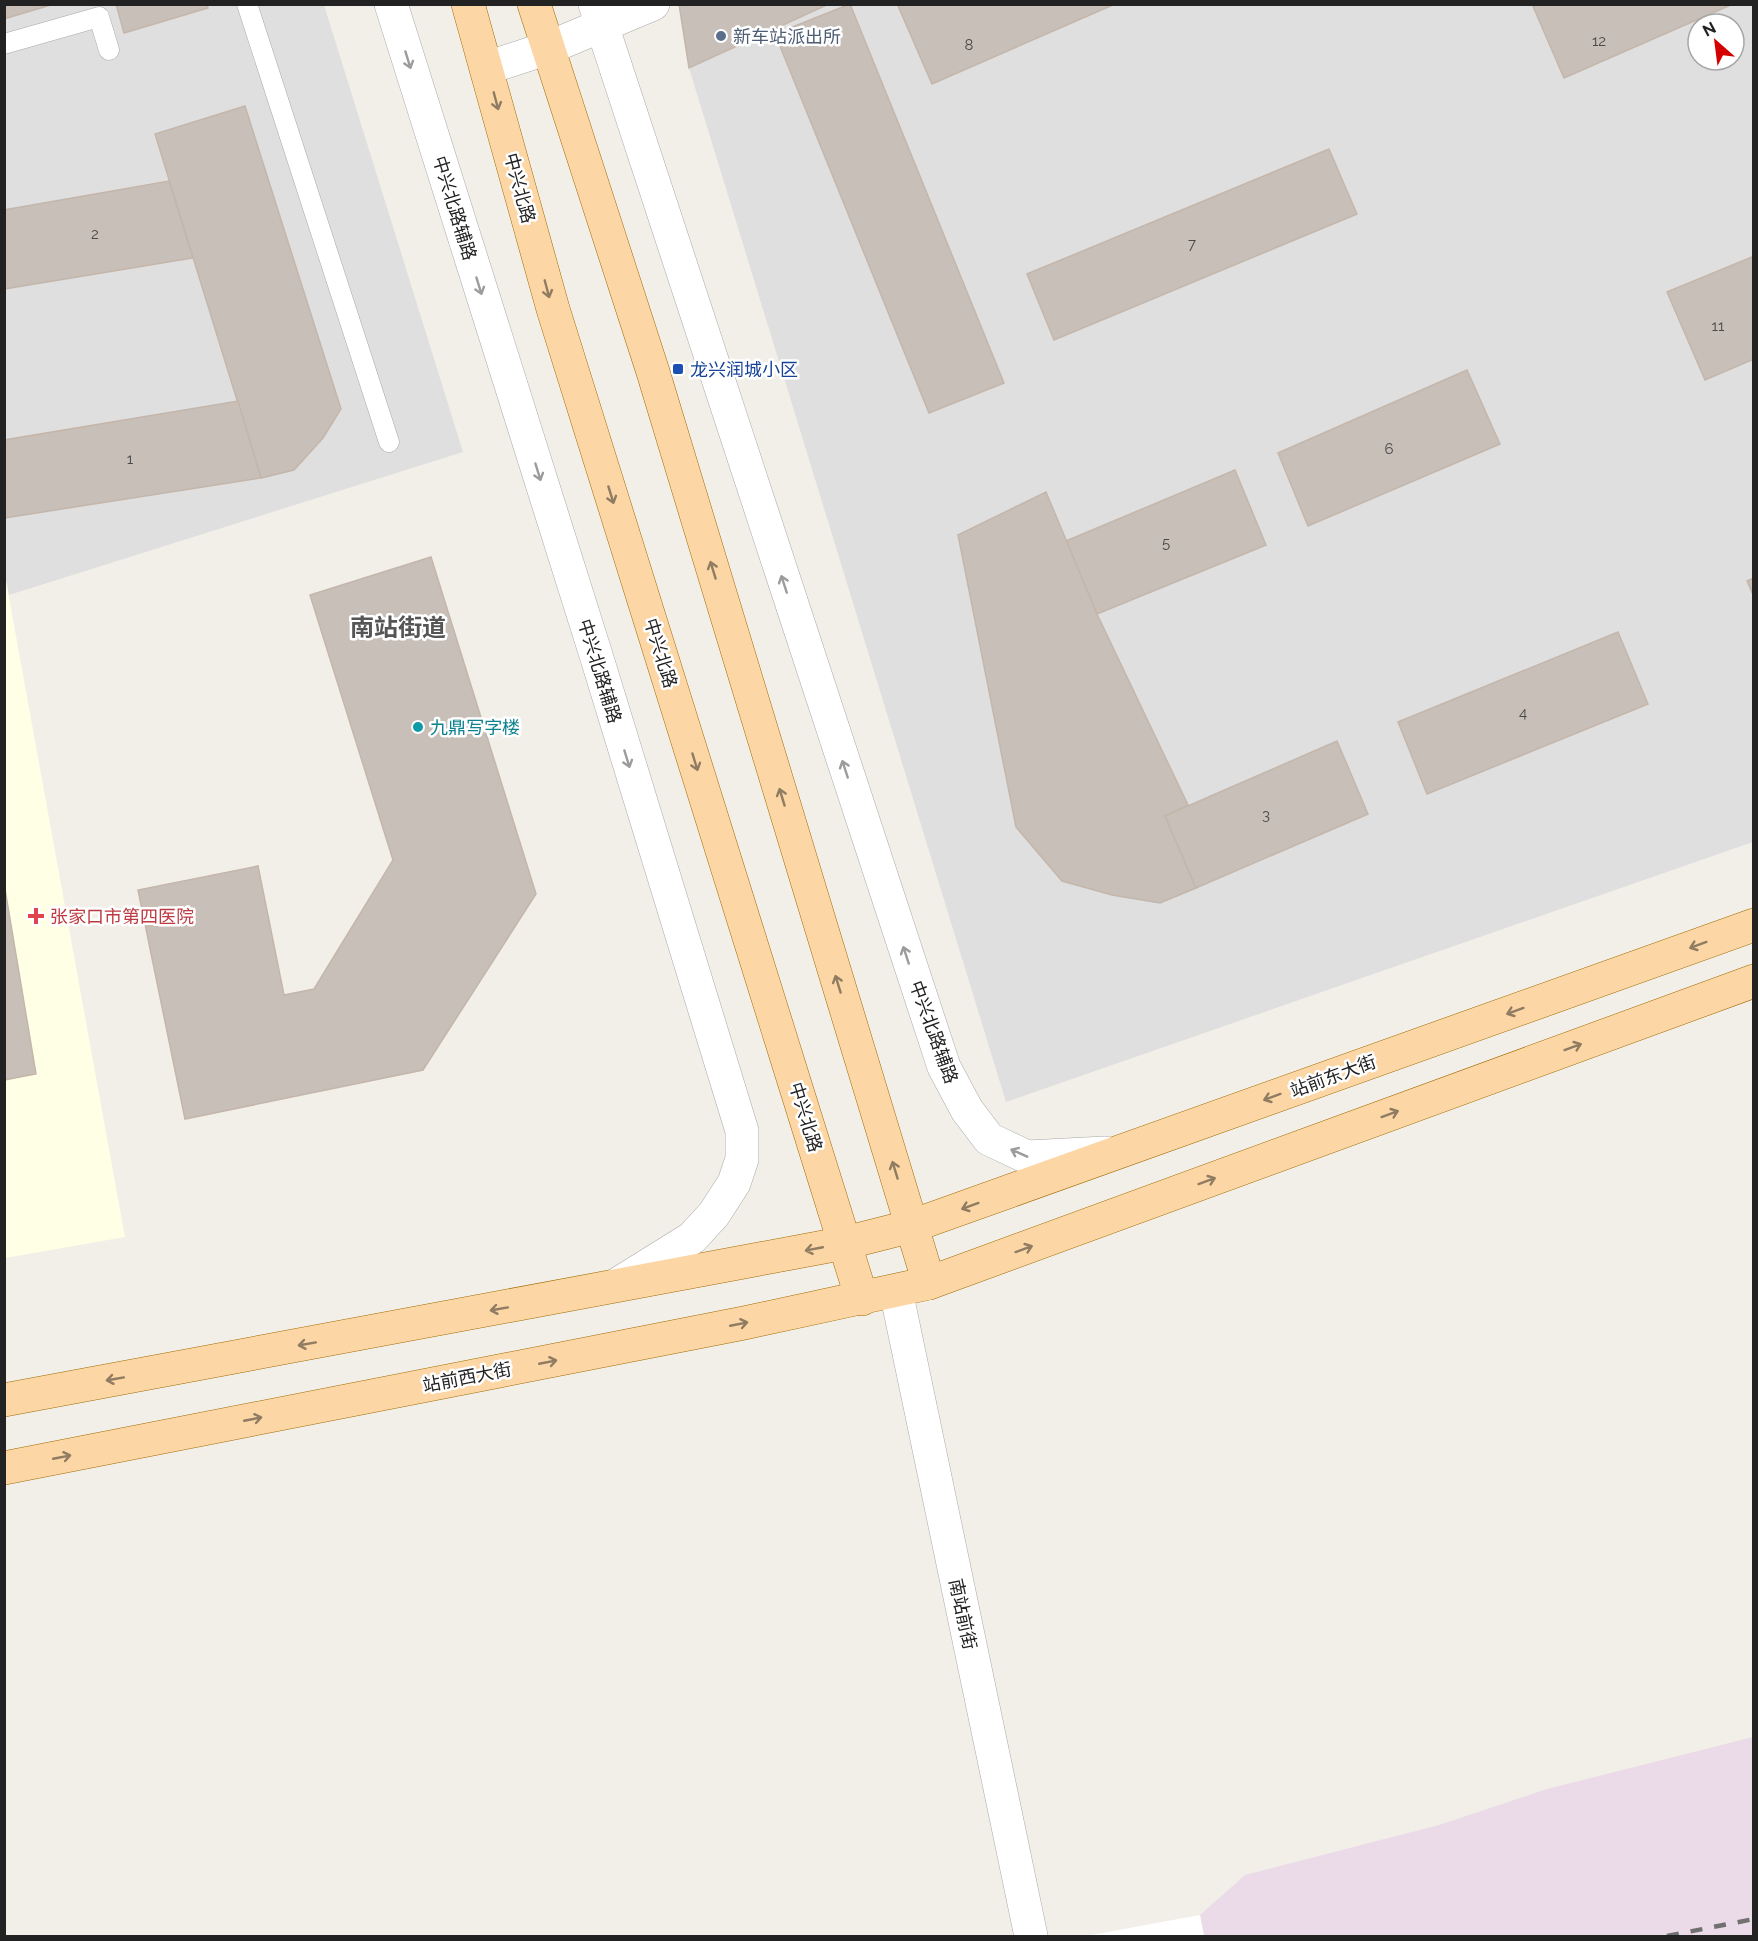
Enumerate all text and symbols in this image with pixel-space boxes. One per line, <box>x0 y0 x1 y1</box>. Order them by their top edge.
north arrow <box>1686 12 1746 72</box>
text: N <box>1699 18 1719 40</box>
place label: 新车站派出所 <box>733 26 841 47</box>
marker: 新车站派出所 <box>714 29 728 43</box>
house number: 12 <box>1592 32 1606 50</box>
house number: 8 <box>965 36 974 54</box>
one-way arrow <box>403 50 414 69</box>
one-way arrow <box>491 91 502 110</box>
street label: 中兴北路 <box>501 151 539 225</box>
street label: 中兴北路辅路 <box>429 153 481 263</box>
house number: 2 <box>91 225 99 243</box>
house number: 7 <box>1188 235 1196 253</box>
one-way arrow <box>475 276 486 295</box>
one-way arrow <box>542 279 554 298</box>
house number: 11 <box>1712 317 1725 335</box>
place label: 龙兴润城小区 <box>690 359 798 380</box>
marker: 龙兴润城小区 <box>671 362 685 376</box>
house number: 6 <box>1384 440 1394 458</box>
house number: 1 <box>127 450 134 468</box>
one-way arrow <box>533 462 544 481</box>
one-way arrow <box>606 485 617 504</box>
house number: 5 <box>1162 534 1170 552</box>
one-way arrow <box>707 561 718 580</box>
one-way arrow <box>778 575 789 594</box>
district label: 南站街道 <box>350 613 446 642</box>
street label: 中兴北路辅路 <box>574 616 626 726</box>
street label: 中兴北路 <box>640 616 682 690</box>
house number: 4 <box>1519 704 1527 722</box>
place label: 九鼎写字楼 <box>430 717 520 738</box>
marker: 九鼎写字楼 <box>411 720 425 734</box>
one-way arrow <box>622 749 633 768</box>
one-way arrow <box>690 752 701 771</box>
one-way arrow <box>839 760 850 779</box>
one-way arrow <box>776 788 787 807</box>
house number: 3 <box>1262 806 1270 824</box>
place label: 张家口市第四医院 <box>50 906 194 927</box>
marker: 张家口市第四医院 <box>27 907 45 925</box>
one-way arrow <box>1690 940 1708 951</box>
one-way arrow <box>900 946 911 965</box>
one-way arrow <box>832 975 843 994</box>
street label: 中兴北路辅路 <box>906 978 962 1086</box>
one-way arrow <box>1506 1006 1525 1017</box>
one-way arrow <box>1563 1040 1581 1051</box>
street label: 站前东大街 <box>1287 1051 1379 1101</box>
street label: 中兴北路 <box>785 1080 827 1154</box>
one-way arrow <box>1263 1093 1282 1104</box>
one-way arrow <box>1380 1108 1398 1119</box>
one-way arrow <box>1010 1147 1028 1158</box>
one-way arrow <box>889 1161 900 1180</box>
one-way arrow <box>1197 1175 1215 1186</box>
one-way arrow <box>961 1201 980 1212</box>
one-way arrow <box>1014 1242 1032 1253</box>
one-way arrow <box>805 1244 824 1255</box>
one-way arrow <box>489 1304 509 1315</box>
one-way arrow <box>729 1318 748 1329</box>
one-way arrow <box>297 1339 317 1350</box>
one-way arrow <box>537 1356 557 1367</box>
street label: 站前西大街 <box>421 1358 513 1396</box>
one-way arrow <box>106 1374 125 1385</box>
one-way arrow <box>243 1413 263 1424</box>
one-way arrow <box>52 1451 71 1462</box>
street label: 南站前街 <box>945 1577 981 1651</box>

